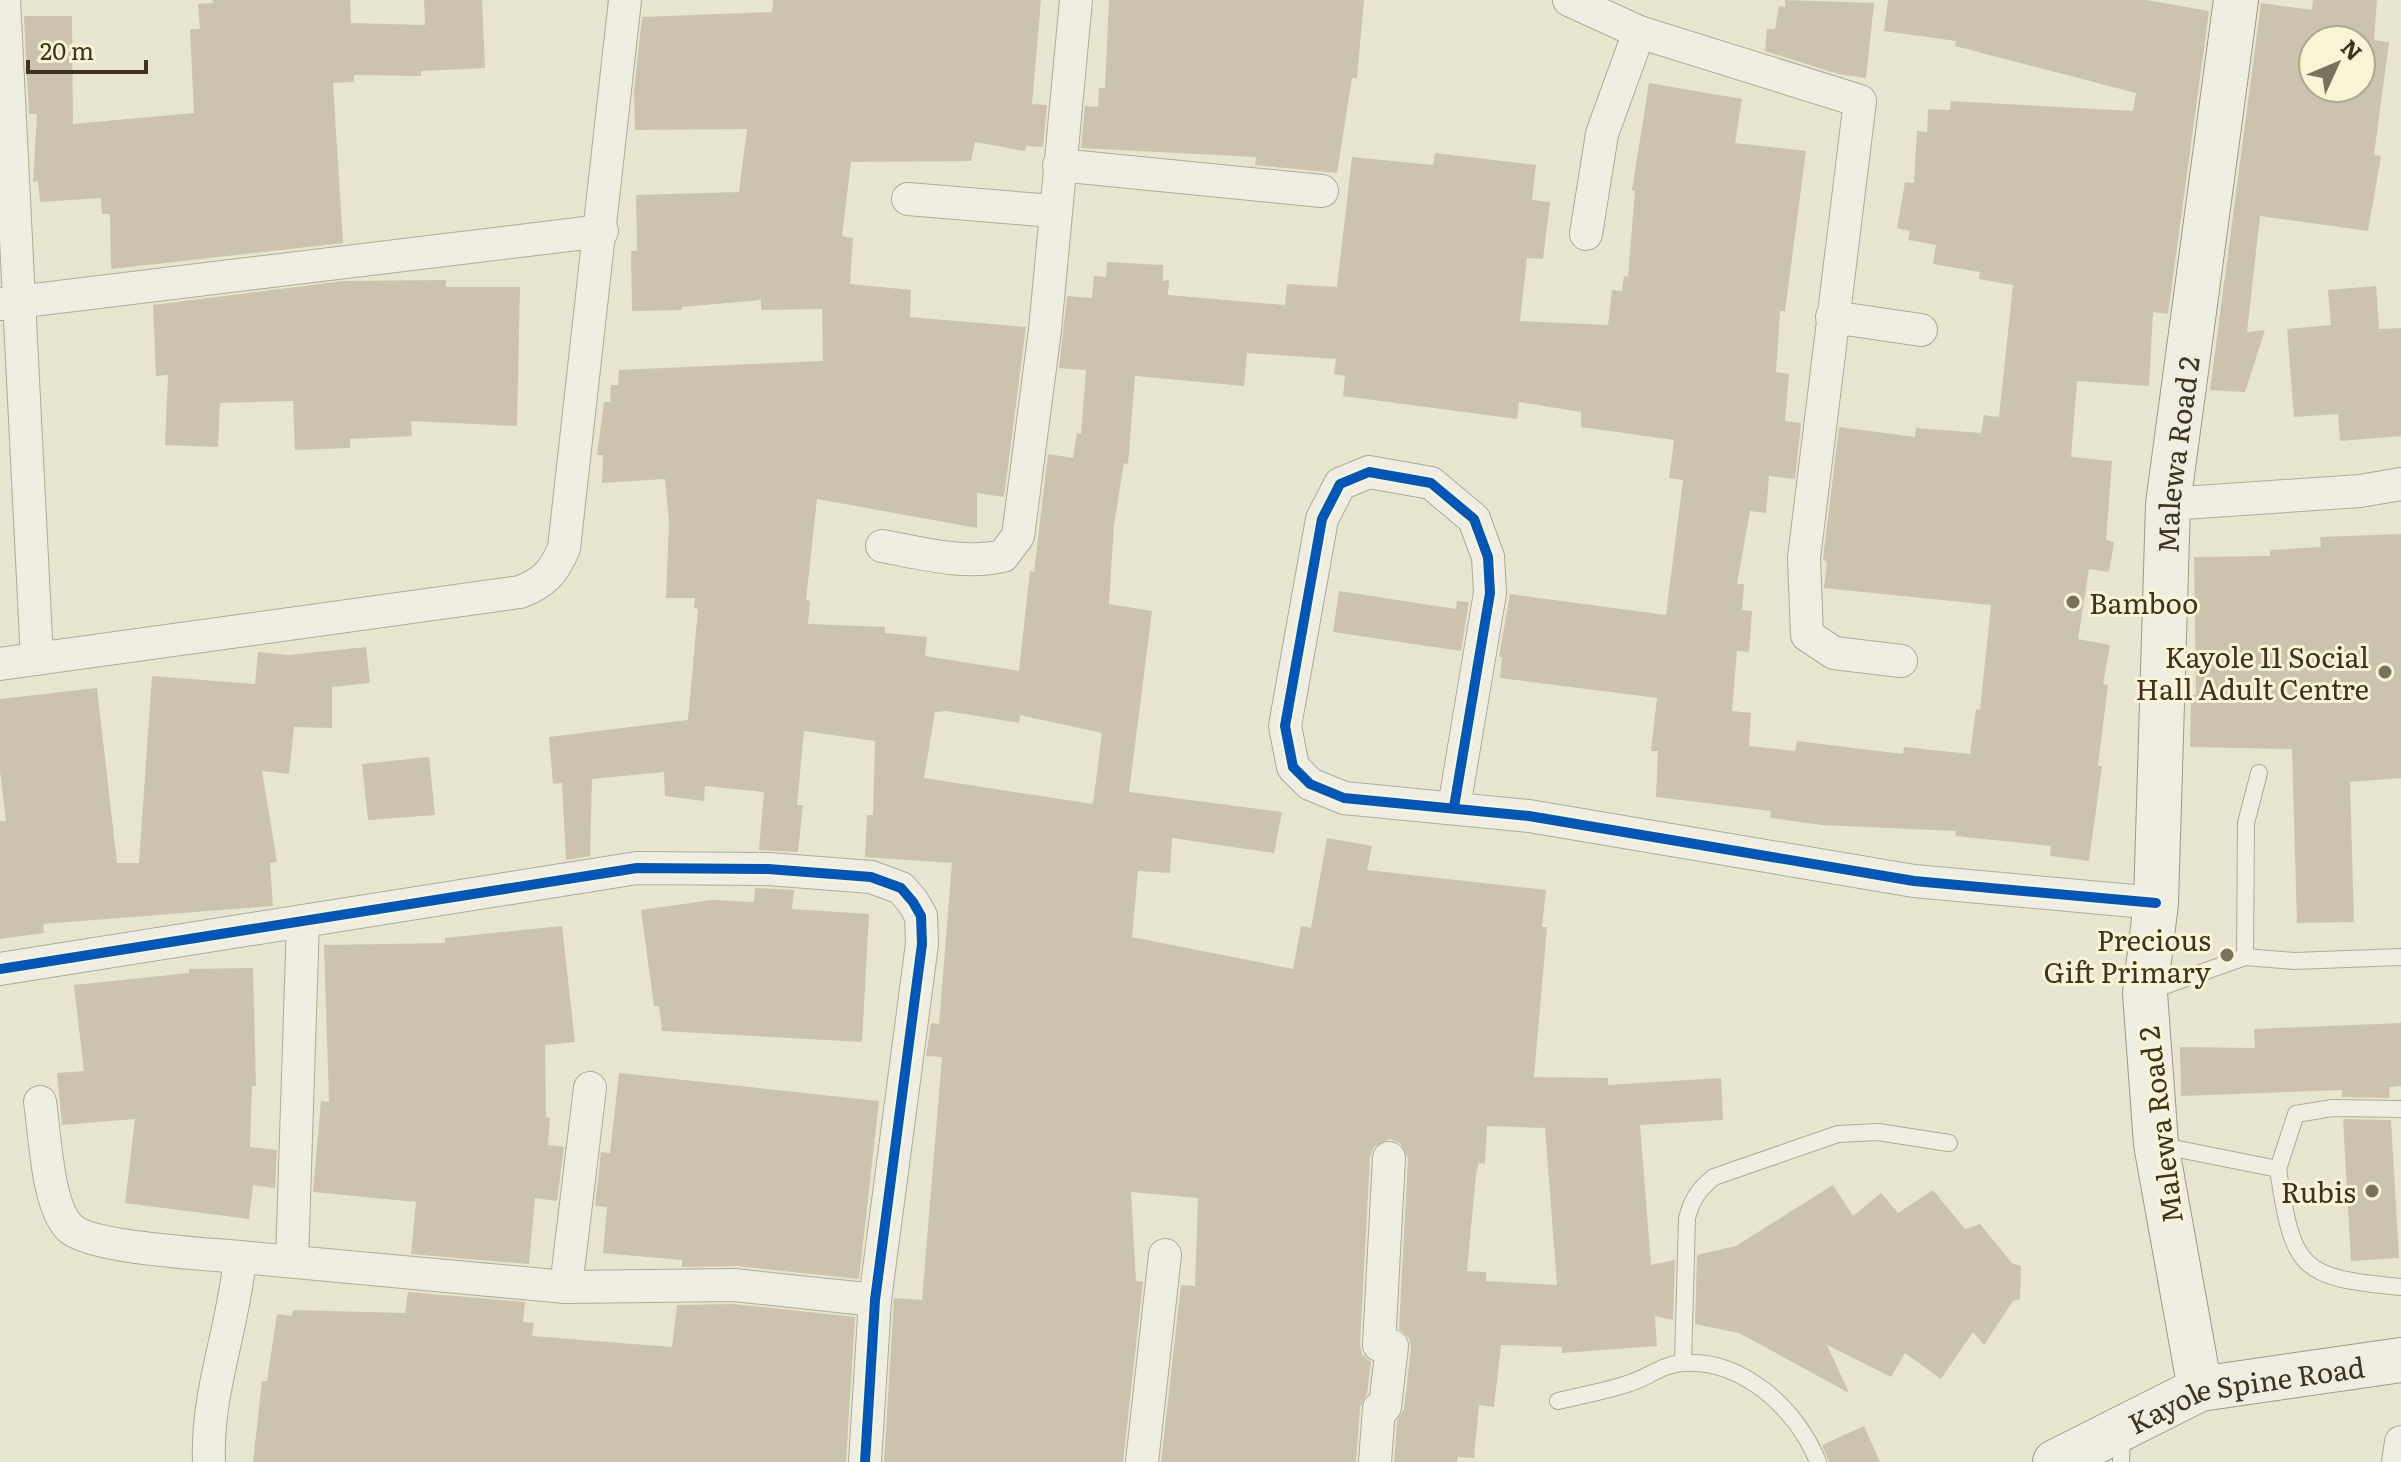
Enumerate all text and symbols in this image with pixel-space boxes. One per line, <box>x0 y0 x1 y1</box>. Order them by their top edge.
scale bar <box>28 24 146 74</box>
north arrow <box>2297 24 2377 104</box>
text: N <box>2334 31 2371 67</box>
text: 20 m <box>40 32 94 67</box>
street label: Malewa Road 2 <box>2146 354 2209 554</box>
place label: Bamboo <box>2089 581 2198 623</box>
marker: Bamboo <box>2064 593 2082 611</box>
place label: Kayole 11 Social Hall Adult Centre <box>2135 635 2369 709</box>
marker: Kayole 11 Social Hall Adult Centre <box>2376 663 2394 681</box>
place label: Precious Gift Primary <box>2044 918 2212 992</box>
marker: Precious Gift Primary <box>2218 946 2236 964</box>
street label: Malewa Road 2 <box>2126 1024 2192 1226</box>
place label: Rubis <box>2281 1170 2356 1212</box>
marker: Rubis <box>2363 1182 2381 1200</box>
street label: Kayole Spine Road <box>2120 1344 2367 1443</box>

